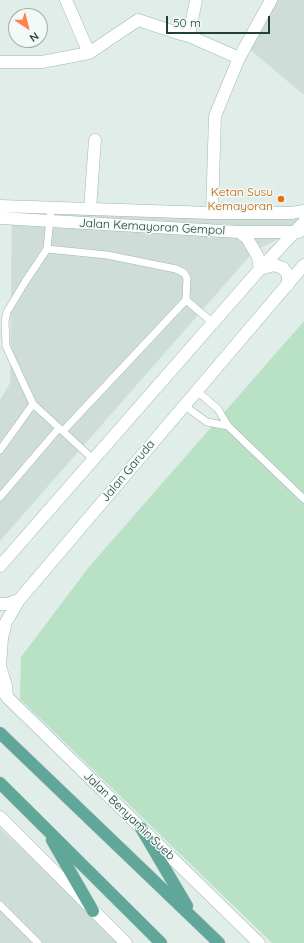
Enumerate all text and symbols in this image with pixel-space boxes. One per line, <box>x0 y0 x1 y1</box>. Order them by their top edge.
north arrow <box>8 8 48 48</box>
scale bar <box>168 8 272 34</box>
text: 50 m <box>173 15 201 30</box>
text: N <box>27 29 42 45</box>
place label: Ketan Susu Kemayoran <box>207 185 273 213</box>
marker: Ketan Susu Kemayoran <box>276 194 286 204</box>
street label: Jalan Kemayoran Gempol <box>78 216 226 238</box>
street label: Jalan Garuda <box>98 437 158 505</box>
street label: Jalan Benyamin Sueb <box>80 769 178 863</box>

